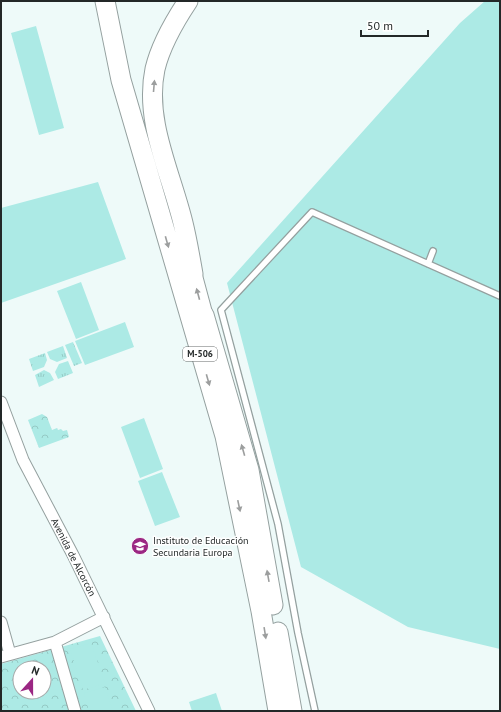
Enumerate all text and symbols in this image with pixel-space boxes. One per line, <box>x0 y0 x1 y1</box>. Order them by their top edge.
scale bar <box>361 12 428 38</box>
text: 50 m <box>367 18 393 33</box>
one-way arrow <box>150 79 157 92</box>
one-way arrow <box>164 236 170 248</box>
one-way arrow <box>195 288 201 301</box>
road number: M-506 <box>183 347 217 361</box>
one-way arrow <box>205 374 211 386</box>
one-way arrow <box>240 444 246 456</box>
one-way arrow <box>237 500 243 512</box>
street label: Avenida de Alcorcón <box>48 516 99 599</box>
place label: Instituto de Educación Secundaria Europa <box>153 534 249 559</box>
school or university icon: Instituto de Educación Secundaria Europa <box>130 536 150 556</box>
one-way arrow <box>265 570 271 582</box>
one-way arrow <box>262 627 268 639</box>
north arrow <box>12 660 52 700</box>
text: N <box>30 663 41 678</box>

